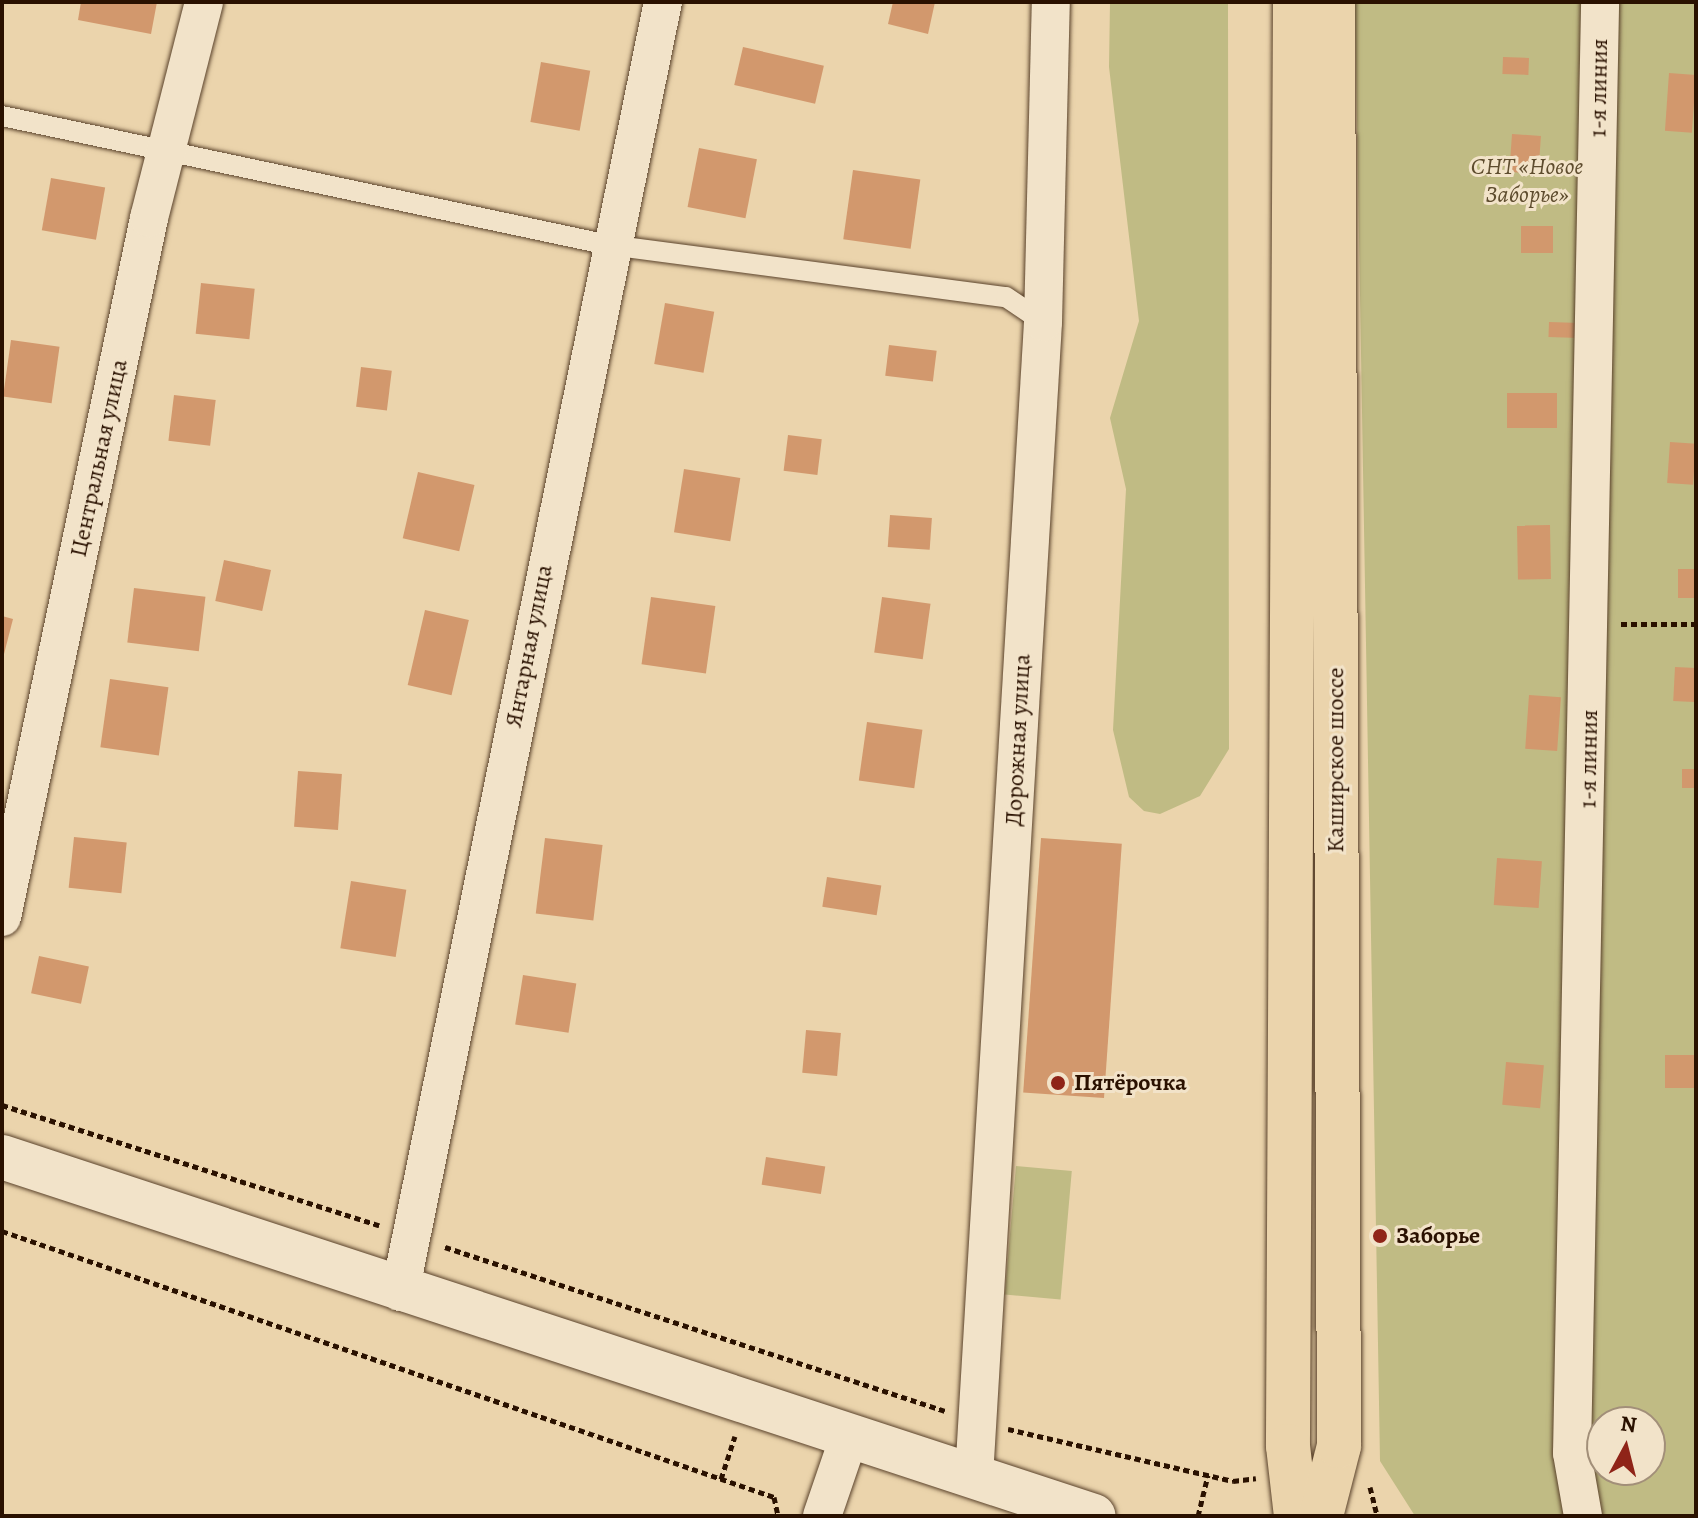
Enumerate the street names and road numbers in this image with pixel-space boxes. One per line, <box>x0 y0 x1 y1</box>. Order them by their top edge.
street label: 1-я линия <box>1584 38 1614 138</box>
street label: Центральная улица <box>64 357 134 559</box>
street label: Янтарная улица <box>499 562 559 730</box>
street label: Дорожная улица <box>999 653 1037 827</box>
street label: Каширское шоссе <box>1322 667 1350 853</box>
street label: 1-я линия <box>1574 709 1604 809</box>

